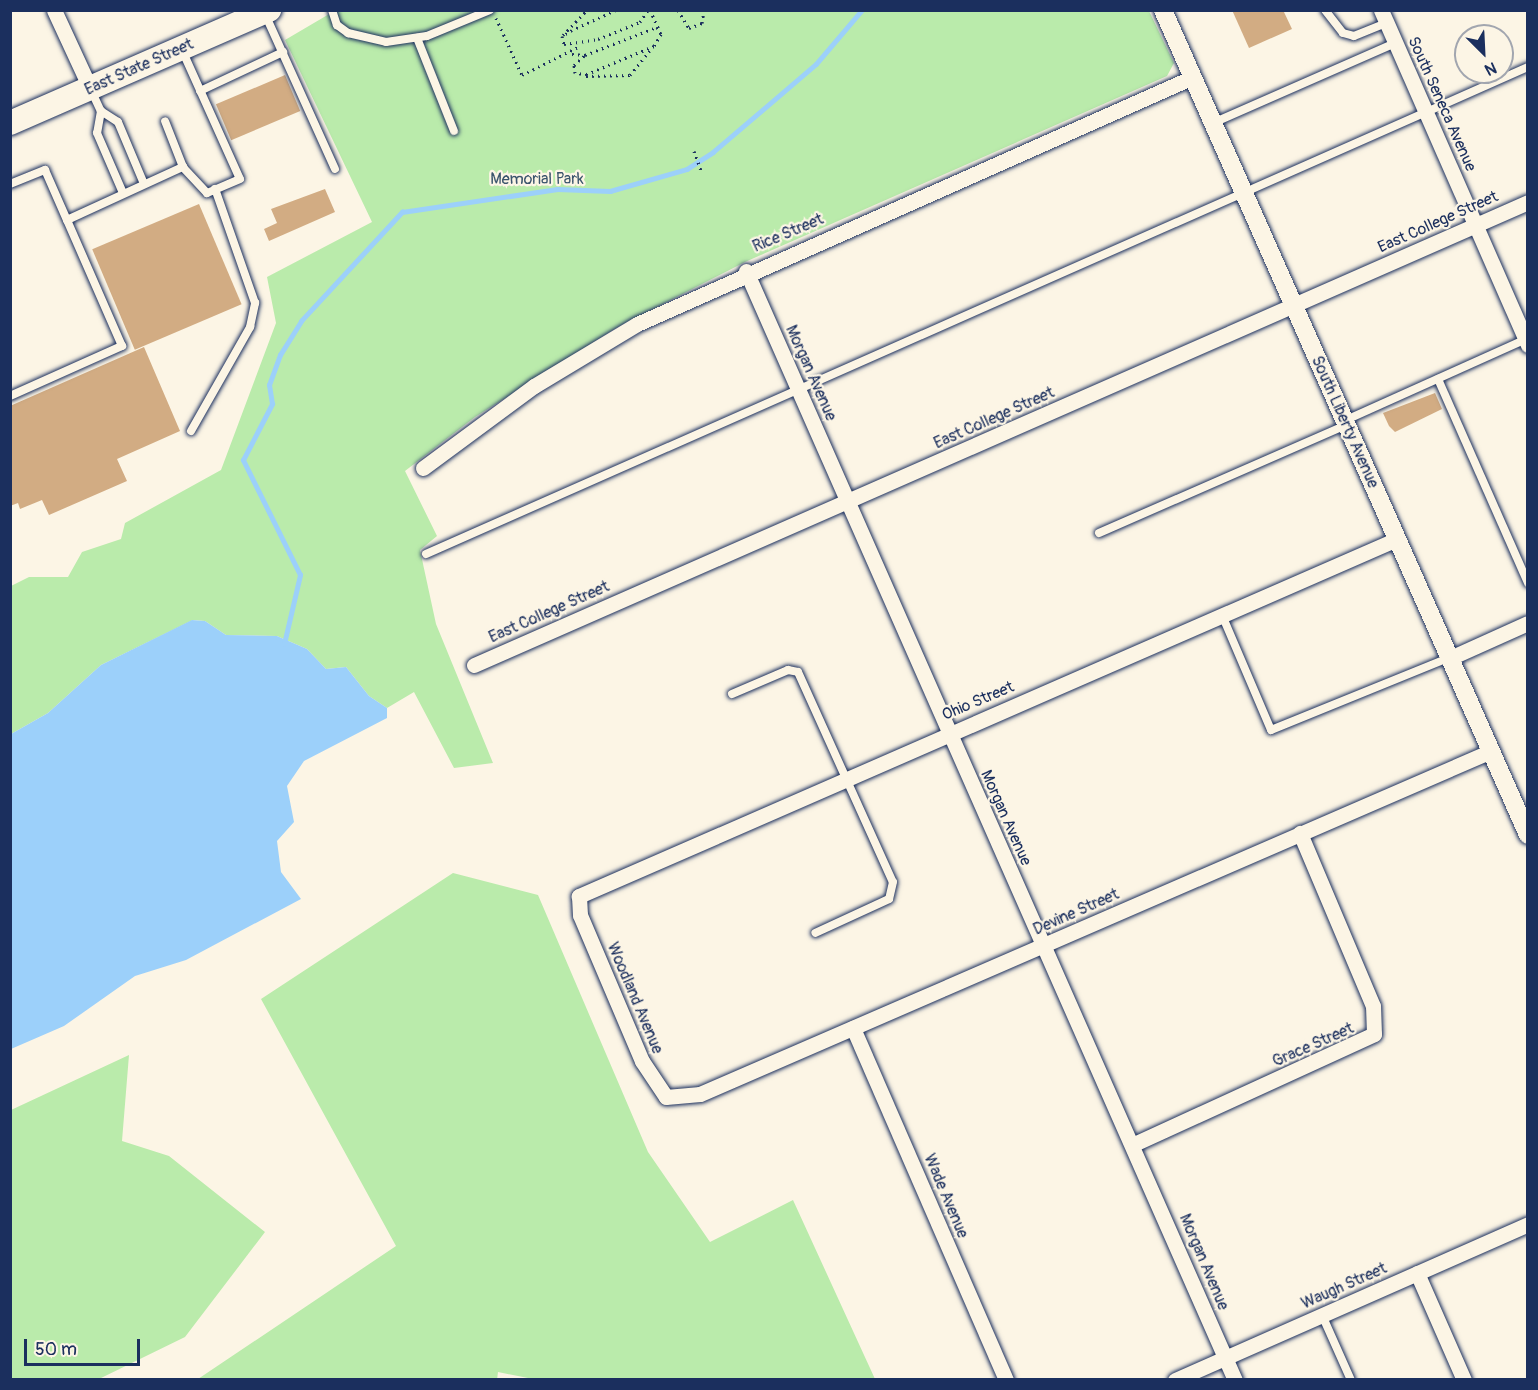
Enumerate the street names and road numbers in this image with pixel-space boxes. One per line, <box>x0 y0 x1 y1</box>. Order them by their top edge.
street label: East State Street <box>82 34 196 100</box>
street label: South Seneca Avenue <box>1404 34 1480 174</box>
street label: East College Street <box>1375 187 1501 257</box>
street label: Rice Street <box>750 210 826 256</box>
street label: Morgan Avenue <box>781 322 841 424</box>
street label: South Liberty Avenue <box>1307 353 1383 491</box>
street label: East College Street <box>931 383 1057 453</box>
street label: East College Street <box>486 577 612 647</box>
street label: Ohio Street <box>939 677 1017 725</box>
street label: Morgan Avenue <box>976 767 1036 869</box>
street label: Devine Street <box>1030 885 1122 939</box>
street label: Woodland Avenue <box>603 939 667 1057</box>
street label: Grace Street <box>1270 1019 1356 1071</box>
street label: Wade Avenue <box>920 1151 972 1241</box>
street label: Morgan Avenue <box>1175 1211 1233 1313</box>
street label: Waugh Street <box>1298 1259 1390 1313</box>

